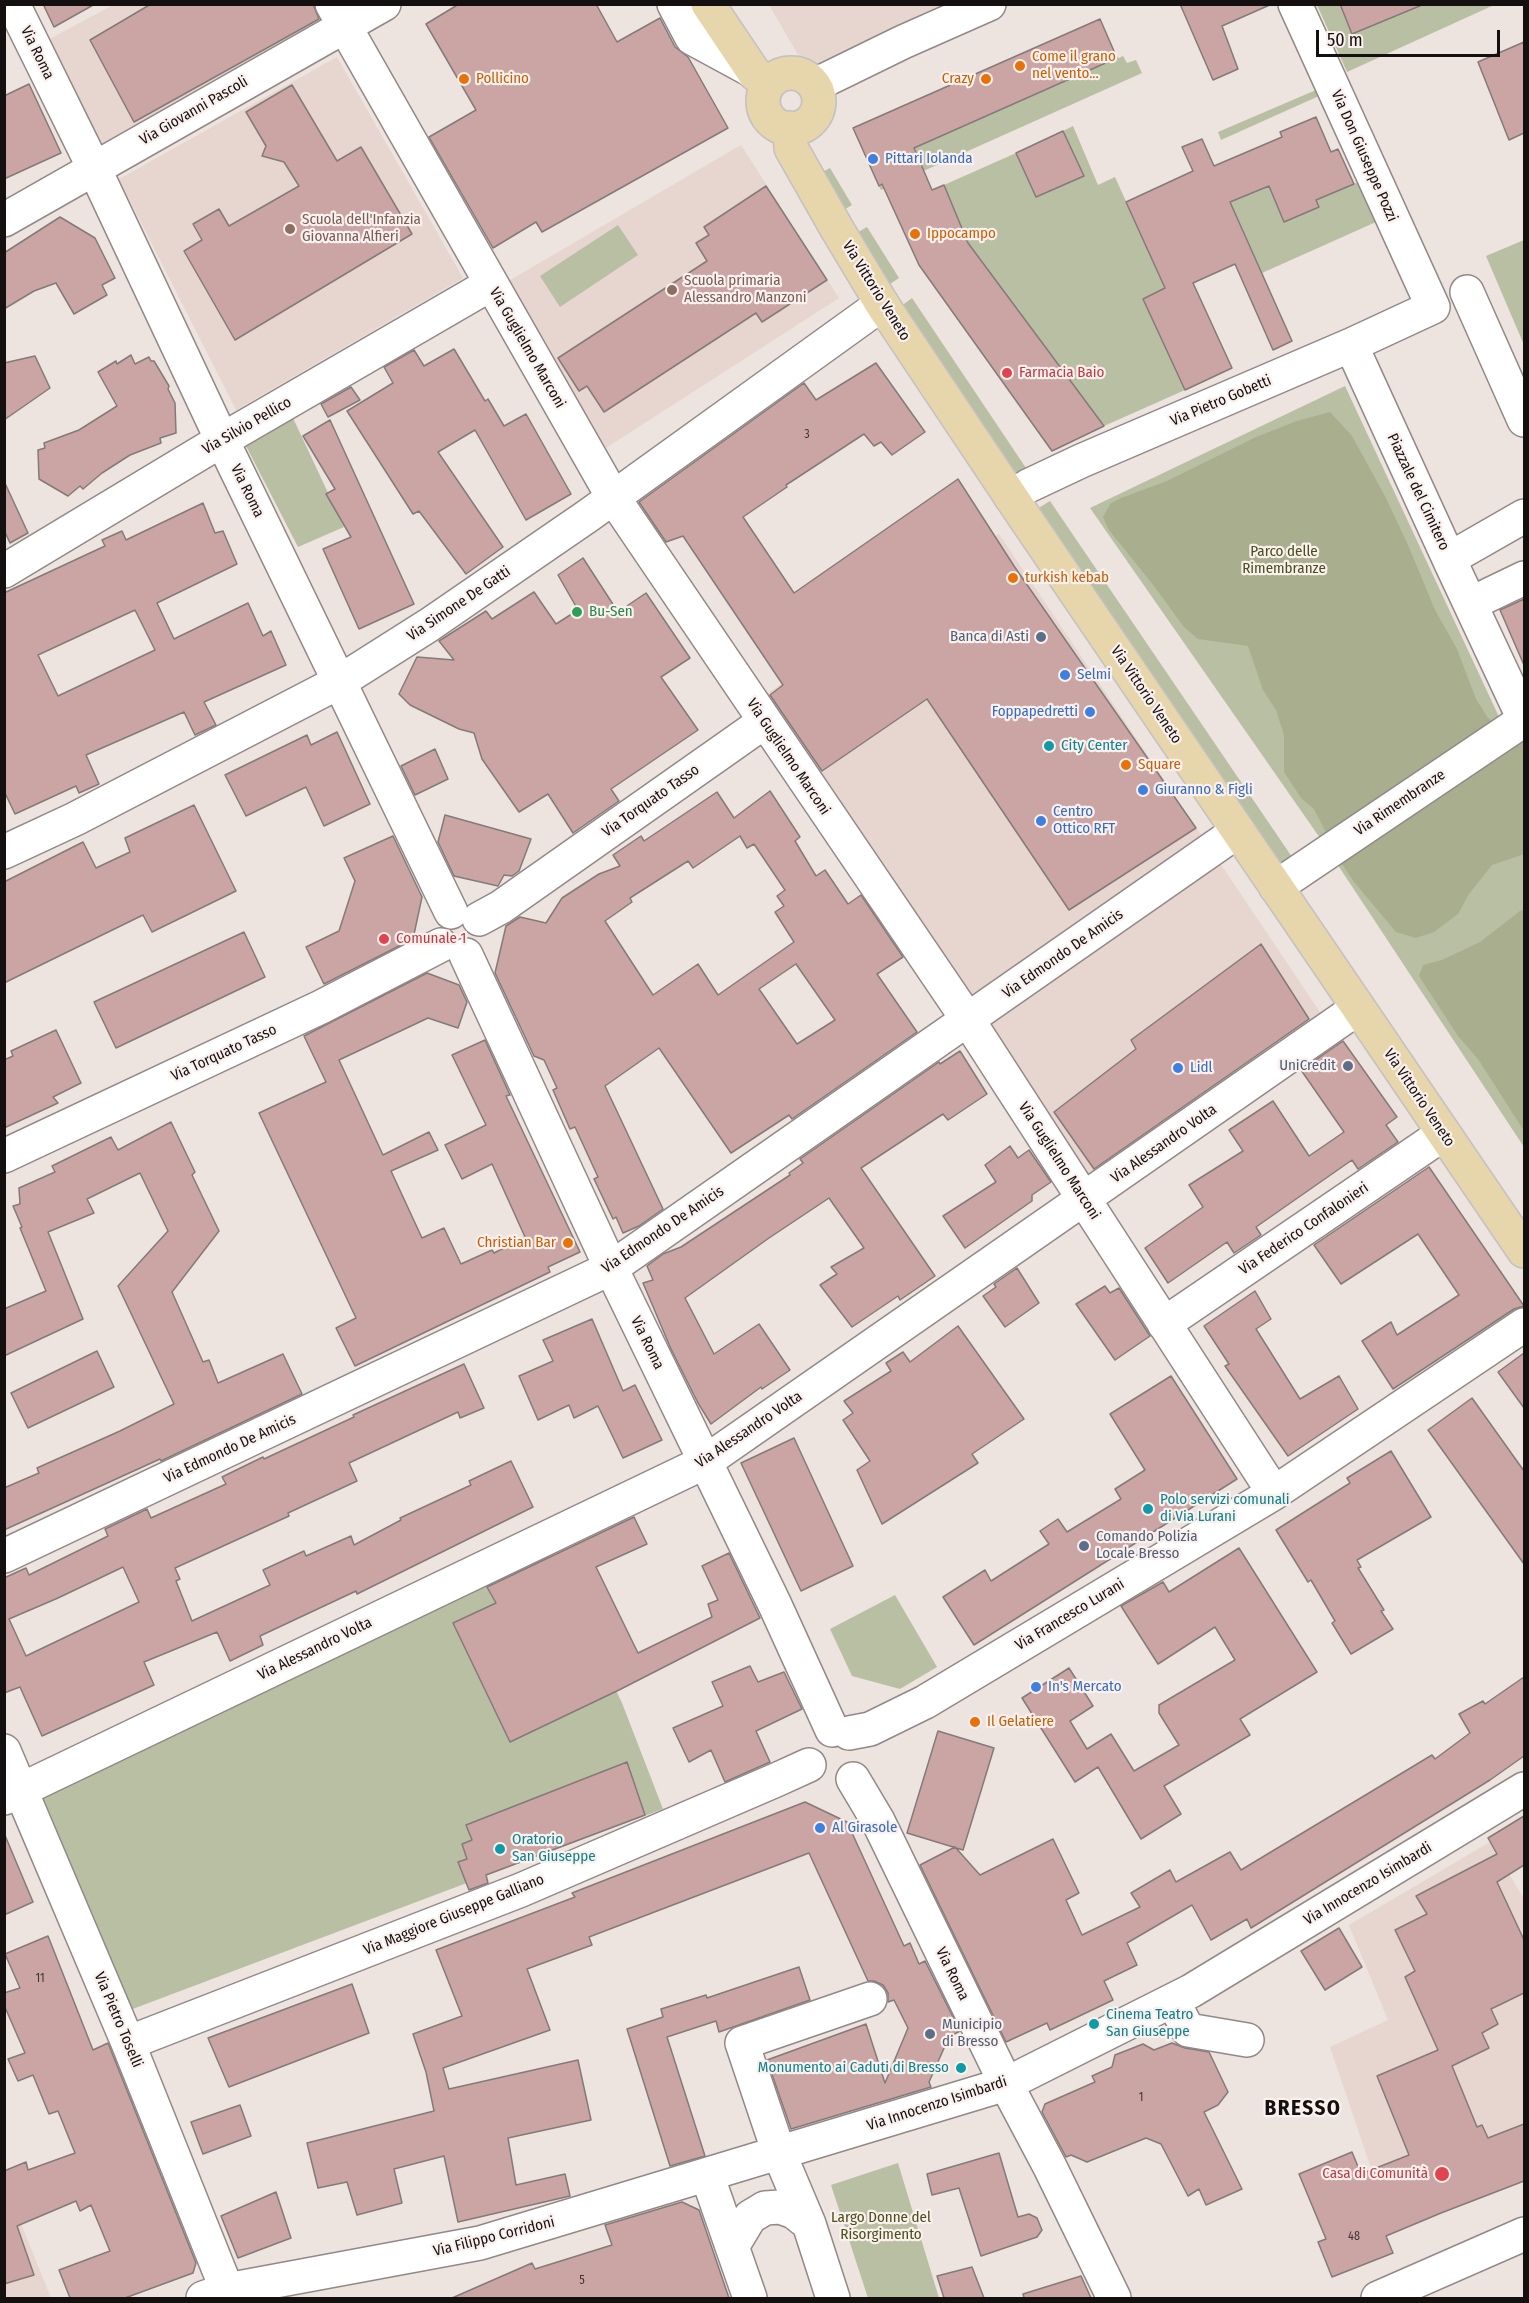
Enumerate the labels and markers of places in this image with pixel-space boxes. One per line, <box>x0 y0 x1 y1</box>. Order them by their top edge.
place label: Come il grano nel vento... <box>1032 48 1116 83</box>
marker: Come il grano nel vento... <box>1013 59 1027 73</box>
place label: Pollicino <box>476 70 529 88</box>
place label: Crazy <box>942 70 974 88</box>
marker: Pollicino <box>457 72 471 86</box>
marker: Crazy <box>979 72 993 86</box>
place label: Pittari Iolanda <box>885 150 973 168</box>
marker: Pittari Iolanda <box>866 152 880 166</box>
place label: Scuola dell'Infanzia Giovanna Alfieri <box>302 211 421 246</box>
marker: Scuola dell'Infanzia Giovanna Alfieri <box>283 222 297 236</box>
place label: Ippocampo <box>927 225 996 243</box>
marker: Ippocampo <box>908 227 922 241</box>
place label: Scuola primaria Alessandro Manzoni <box>684 272 807 307</box>
marker: Scuola primaria Alessandro Manzoni <box>665 283 679 297</box>
place label: Farmacia Baio <box>1019 364 1104 382</box>
marker: Farmacia Baio <box>1000 366 1014 380</box>
place label: turkish kebab <box>1025 569 1109 587</box>
marker: turkish kebab <box>1006 571 1020 585</box>
place label: Bu-Sen <box>589 603 633 621</box>
marker: Bu-Sen <box>570 605 584 619</box>
place label: Banca di Asti <box>950 628 1029 646</box>
marker: Banca di Asti <box>1034 630 1048 644</box>
place label: Selmi <box>1077 666 1111 684</box>
marker: Selmi <box>1058 668 1072 682</box>
place label: Foppapedretti <box>992 703 1078 721</box>
marker: Foppapedretti <box>1083 705 1097 719</box>
place label: City Center <box>1061 737 1127 755</box>
marker: City Center <box>1042 739 1056 753</box>
place label: Square <box>1138 756 1181 774</box>
marker: Square <box>1119 758 1133 772</box>
place label: Giuranno & Figli <box>1155 781 1253 799</box>
marker: Giuranno & Figli <box>1136 783 1150 797</box>
place label: Centro Ottico RFT <box>1053 803 1115 838</box>
marker: Centro Ottico RFT <box>1034 814 1048 828</box>
place label: Comunale 1 <box>396 930 466 948</box>
marker: Comunale 1 <box>377 932 391 946</box>
place label: UniCredit <box>1279 1057 1336 1075</box>
place label: Lidl <box>1190 1059 1212 1077</box>
marker: UniCredit <box>1341 1059 1355 1073</box>
marker: Lidl <box>1171 1061 1185 1075</box>
place label: Christian Bar <box>477 1234 556 1252</box>
marker: Christian Bar <box>561 1236 575 1250</box>
place label: Polo servizi comunali di Via Lurani <box>1160 1491 1290 1526</box>
marker: Polo servizi comunali di Via Lurani <box>1141 1502 1155 1516</box>
place label: Comando Polizia Locale Bresso <box>1096 1528 1198 1563</box>
marker: Comando Polizia Locale Bresso <box>1077 1539 1091 1553</box>
place label: In's Mercato <box>1048 1678 1122 1696</box>
marker: In's Mercato <box>1029 1680 1043 1694</box>
place label: Il Gelatiere <box>987 1713 1054 1731</box>
marker: Il Gelatiere <box>968 1715 982 1729</box>
place label: Al Girasole <box>832 1819 897 1837</box>
marker: Al Girasole <box>813 1821 827 1835</box>
place label: Oratorio San Giuseppe <box>512 1831 596 1866</box>
marker: Oratorio San Giuseppe <box>493 1842 507 1856</box>
place label: Cinema Teatro San Giuseppe <box>1106 2006 1193 2041</box>
place label: Municipio di Bresso <box>942 2016 1002 2051</box>
marker: Cinema Teatro San Giuseppe <box>1087 2017 1101 2031</box>
marker: Municipio di Bresso <box>923 2027 937 2041</box>
place label: Monumento ai Caduti di Bresso <box>758 2059 949 2077</box>
marker: Monumento ai Caduti di Bresso <box>954 2061 968 2075</box>
place label: Casa di Comunità <box>1322 2165 1428 2183</box>
marker: Casa di Comunità <box>1433 2165 1451 2183</box>

